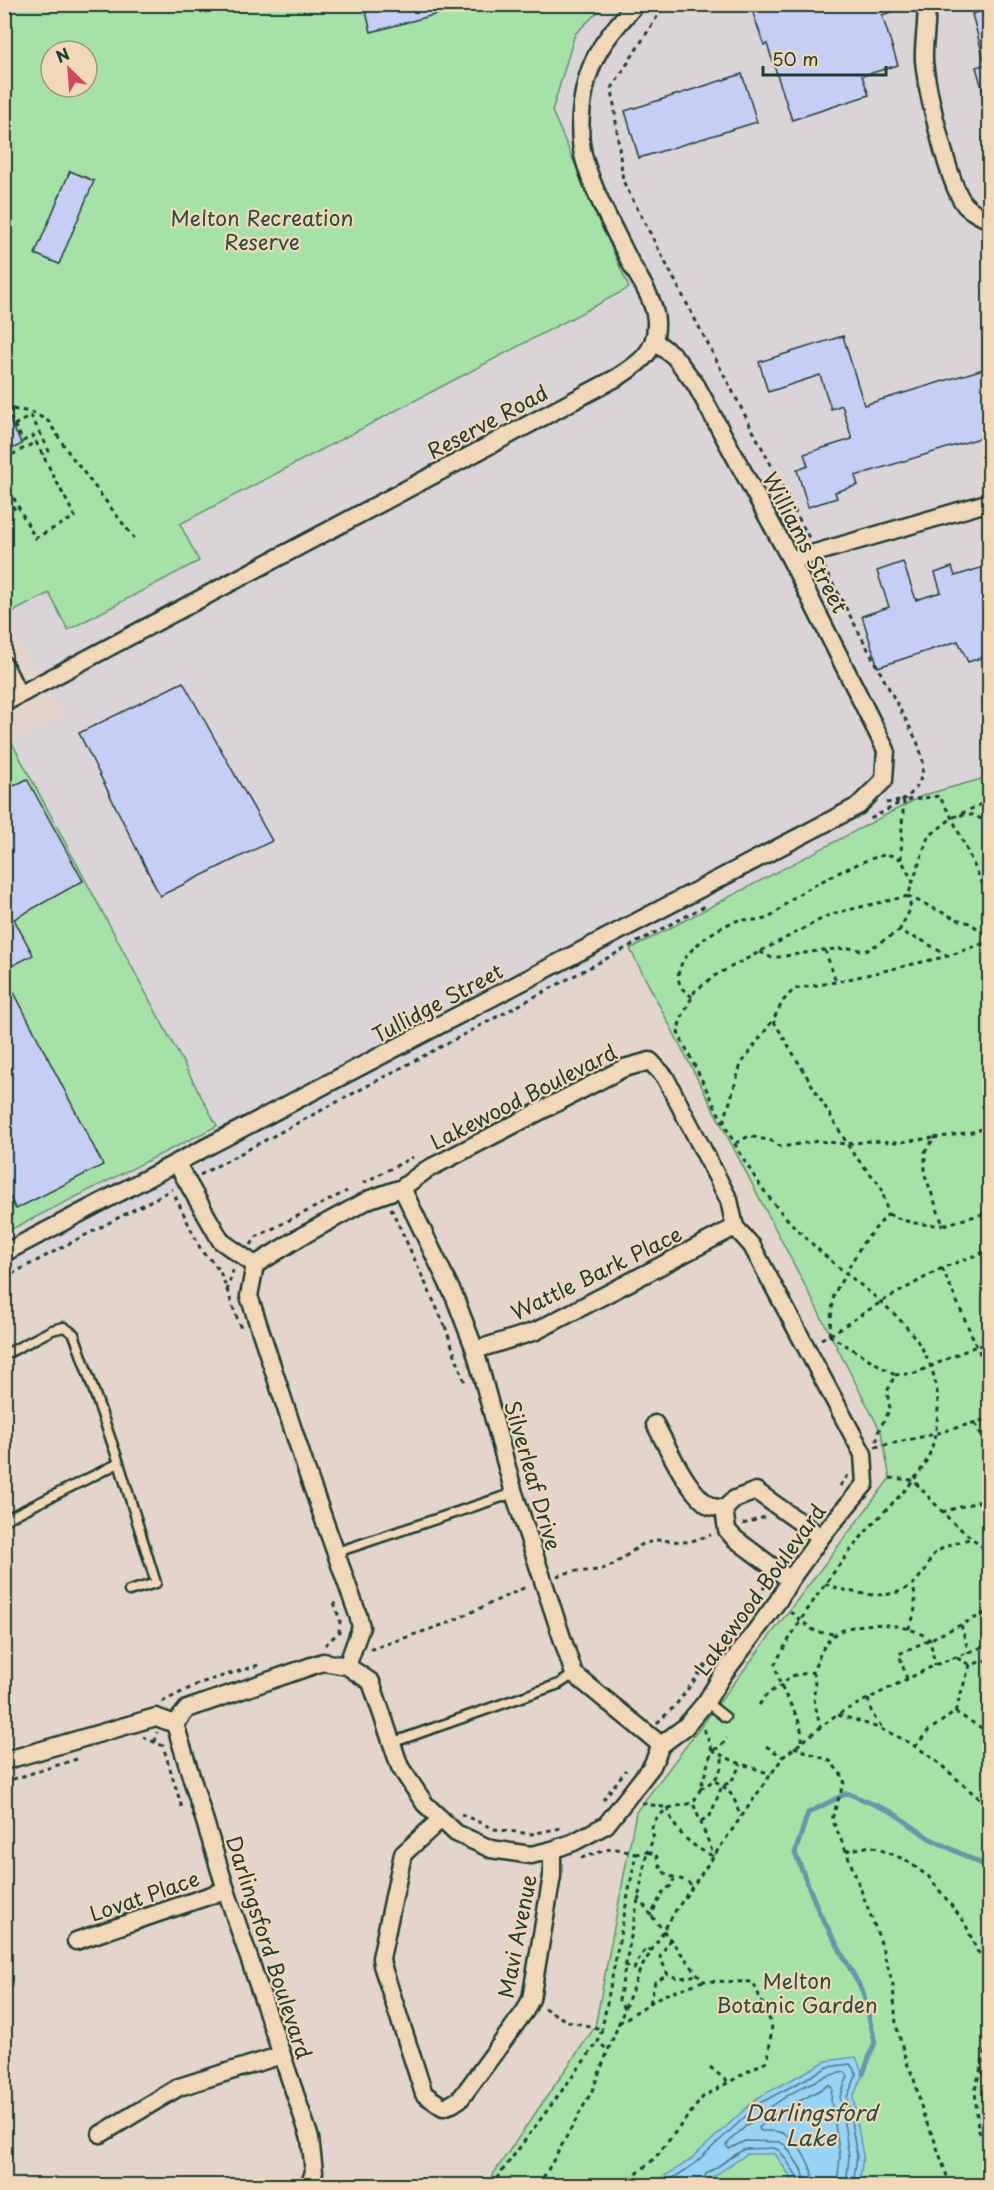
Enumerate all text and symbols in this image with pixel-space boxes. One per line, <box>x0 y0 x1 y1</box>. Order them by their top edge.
north arrow <box>39 39 99 99</box>
scale bar <box>763 39 886 77</box>
text: N <box>51 41 73 68</box>
text: 50 m <box>772 45 819 72</box>
park label: Melton Recreation Reserve <box>171 201 353 257</box>
street label: Reserve Road <box>421 376 553 466</box>
street label: Williams Street <box>755 466 857 618</box>
street label: Tullidge Street <box>366 954 508 1050</box>
street label: Lakewood Boulevard <box>424 1035 622 1157</box>
street label: Wattle Bark Place <box>505 1217 687 1327</box>
street label: Silverleaf Drive <box>497 1396 571 1554</box>
street label: Lakewood Boulevard <box>686 1496 832 1682</box>
street label: Darlingsford Boulevard <box>219 1831 321 2063</box>
street label: Lovat Place <box>85 1861 203 1929</box>
street label: Mavi Avenue <box>488 1871 544 2001</box>
park label: Melton Botanic Garden <box>716 1964 878 2020</box>
water label: Darlingsford Lake <box>745 2095 880 2153</box>

